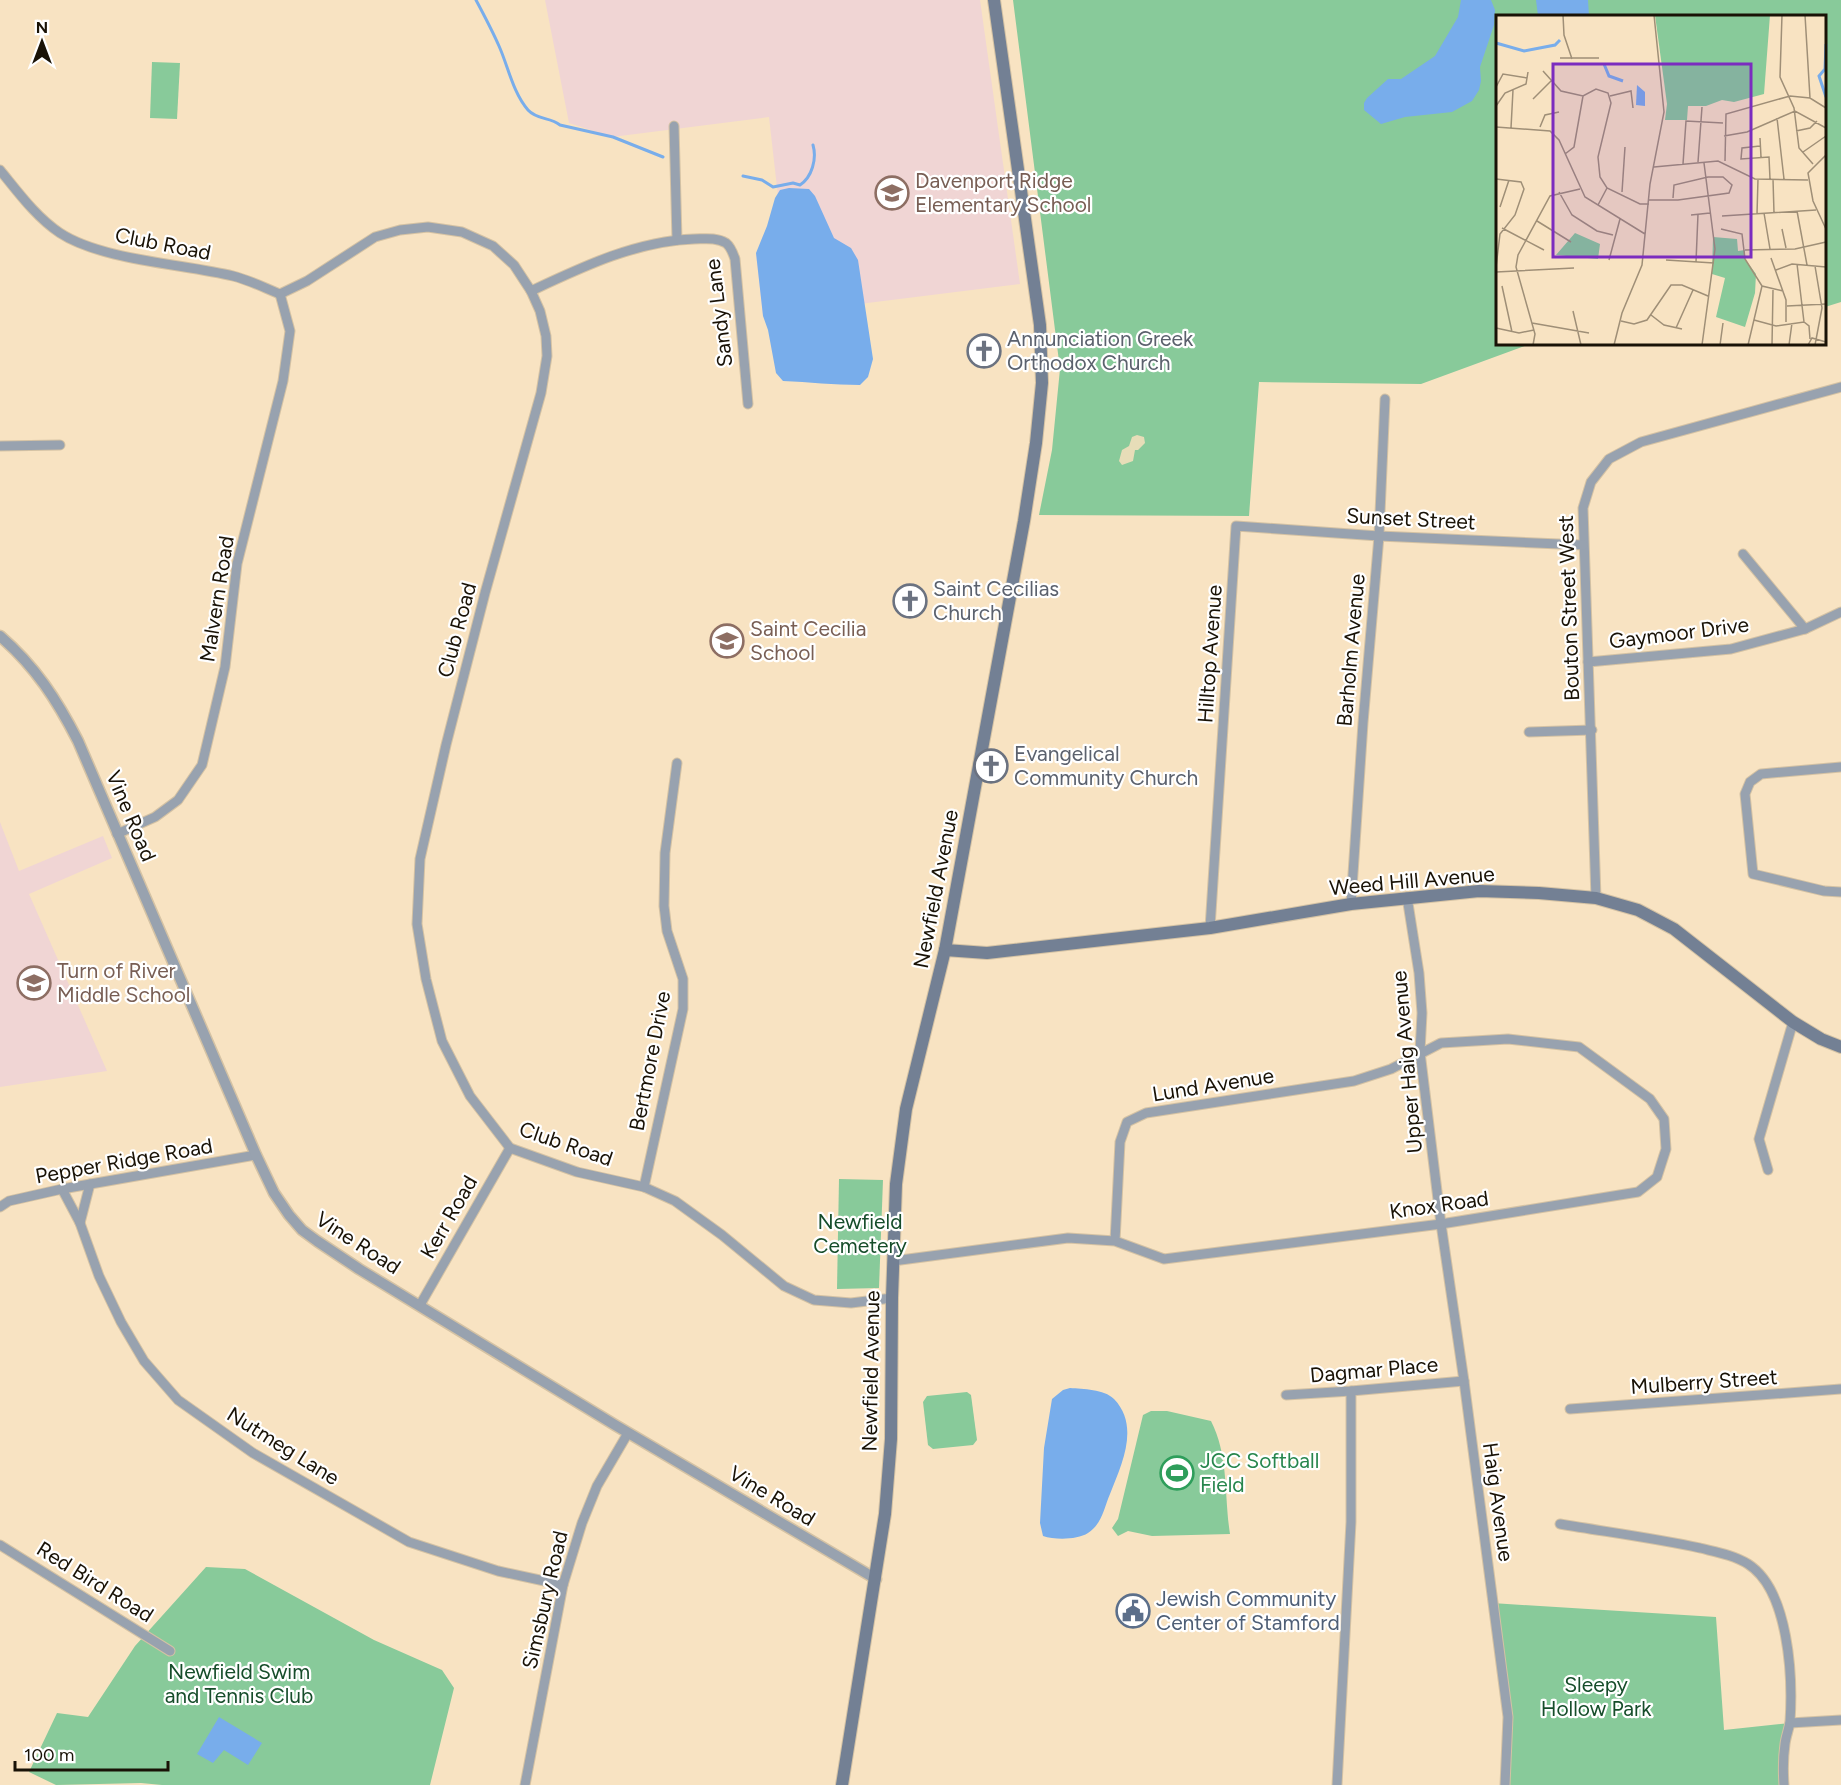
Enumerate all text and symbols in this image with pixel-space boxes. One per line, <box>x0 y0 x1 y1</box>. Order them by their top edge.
north arrow <box>12 12 72 72</box>
inset map <box>1496 15 1826 345</box>
text: N <box>36 18 48 37</box>
place label: Davenport Ridge Elementary School <box>915 168 1091 217</box>
school or university icon: Davenport Ridge Elementary School <box>874 175 910 211</box>
street label: Club Road <box>113 222 213 265</box>
street label: Sandy Lane <box>699 258 738 369</box>
place label: Annunciation Greek Orthodox Church <box>1007 326 1194 375</box>
church icon: Annunciation Greek Orthodox Church <box>966 333 1002 369</box>
street label: Sunset Street <box>1346 503 1476 534</box>
street label: Bouton Street West <box>1553 514 1584 701</box>
street label: Malvern Road <box>194 534 239 664</box>
street label: Barholm Avenue <box>1331 573 1370 727</box>
place label: Saint Cecilias Church <box>933 576 1059 625</box>
street label: Club Road <box>432 580 481 680</box>
church icon: Saint Cecilias Church <box>892 583 928 619</box>
street label: Hilltop Avenue <box>1192 584 1227 724</box>
street label: Gaymoor Drive <box>1608 612 1750 653</box>
place label: Saint Cecilia School <box>750 616 866 665</box>
school or university icon: Saint Cecilia School <box>709 623 745 659</box>
place label: Evangelical Community Church <box>1014 741 1198 790</box>
church icon: Evangelical Community Church <box>973 748 1009 784</box>
street label: Vine Road <box>101 767 162 865</box>
street label: Newfield Avenue <box>908 807 963 970</box>
street label: Weed Hill Avenue <box>1328 861 1496 900</box>
place label: Turn of River Middle School <box>57 958 190 1007</box>
school or university icon: Turn of River Middle School <box>16 965 52 1001</box>
street label: Upper Haig Avenue <box>1386 970 1427 1154</box>
street label: Bertmore Drive <box>624 989 675 1133</box>
street label: Lund Avenue <box>1150 1063 1276 1106</box>
street label: Club Road <box>516 1116 616 1171</box>
street label: Pepper Ridge Road <box>33 1133 215 1188</box>
street label: Kerr Road <box>415 1171 482 1263</box>
street label: Knox Road <box>1388 1185 1490 1224</box>
street label: Vine Road <box>311 1206 405 1279</box>
park label: Newfield Cemetery <box>813 1209 907 1258</box>
street label: Newfield Avenue <box>857 1290 884 1452</box>
street label: Dagmar Place <box>1309 1351 1439 1388</box>
street label: Mulberry Street <box>1630 1364 1778 1399</box>
street label: Nutmeg Lane <box>223 1401 344 1490</box>
street label: Haig Avenue <box>1478 1441 1519 1563</box>
place label: JCC Softball Field <box>1200 1448 1319 1497</box>
sports icon: JCC Softball Field <box>1159 1455 1195 1491</box>
street label: Vine Road <box>725 1460 820 1531</box>
street label: Simsbury Road <box>516 1528 573 1671</box>
street label: Red Bird Road <box>32 1536 158 1627</box>
place label: Jewish Community Center of Stamford <box>1156 1586 1340 1635</box>
public building icon: Jewish Community Center of Stamford <box>1115 1593 1151 1629</box>
park label: Newfield Swim and Tennis Club <box>165 1659 313 1708</box>
park label: Sleepy Hollow Park <box>1541 1672 1652 1721</box>
scale bar <box>15 1734 168 1772</box>
text: 100 m <box>24 1744 74 1766</box>

